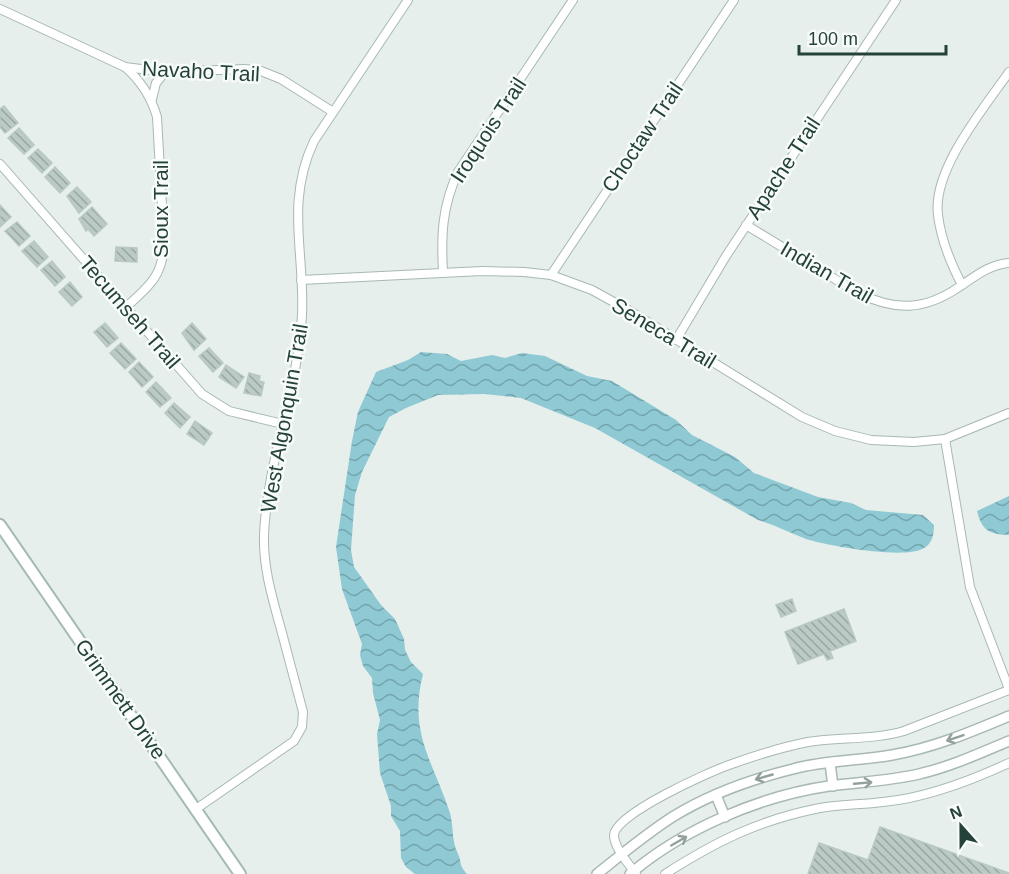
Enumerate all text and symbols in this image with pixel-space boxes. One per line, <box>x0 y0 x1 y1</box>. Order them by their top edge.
scale bar <box>799 18 946 56</box>
text: 100 m <box>808 29 858 49</box>
street label: Navaho Trail <box>142 56 260 86</box>
street label: Iroquois Trail <box>446 73 530 187</box>
street label: Choctaw Trail <box>597 78 687 196</box>
street label: Apache Trail <box>742 113 824 223</box>
street label: Sioux Trail <box>149 160 172 258</box>
street label: Indian Trail <box>777 236 877 308</box>
street label: Tecumseh Trail <box>75 251 185 373</box>
street label: Seneca Trail <box>608 293 720 373</box>
street label: West Algonquin Trail <box>256 322 312 514</box>
street label: Grimmett Drive <box>71 635 171 763</box>
one-way arrow <box>946 733 965 744</box>
one-way arrow <box>755 772 774 783</box>
one-way arrow <box>852 778 872 789</box>
north arrow <box>931 796 991 856</box>
text: N <box>947 802 964 822</box>
one-way arrow <box>670 835 687 847</box>

